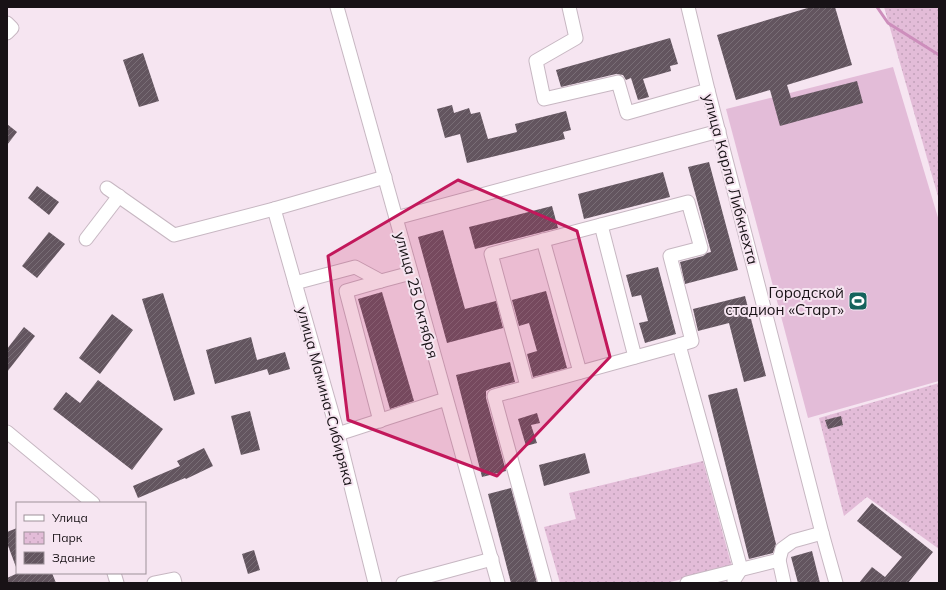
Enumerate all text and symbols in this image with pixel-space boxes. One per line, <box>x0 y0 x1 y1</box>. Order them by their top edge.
street label: улица Карла Либкнехта <box>699 92 763 266</box>
street label: улица 25 Октября <box>391 230 443 360</box>
place label: Городской стадион «Старт» <box>725 283 844 319</box>
sports icon: Городской стадион «Старт» <box>847 290 869 312</box>
street label: улица Мамина-Сибиряка <box>293 304 359 488</box>
legend <box>16 502 146 574</box>
text: Улица <box>51 510 88 525</box>
text: Парк <box>52 530 83 545</box>
text: Здание <box>52 550 96 565</box>

